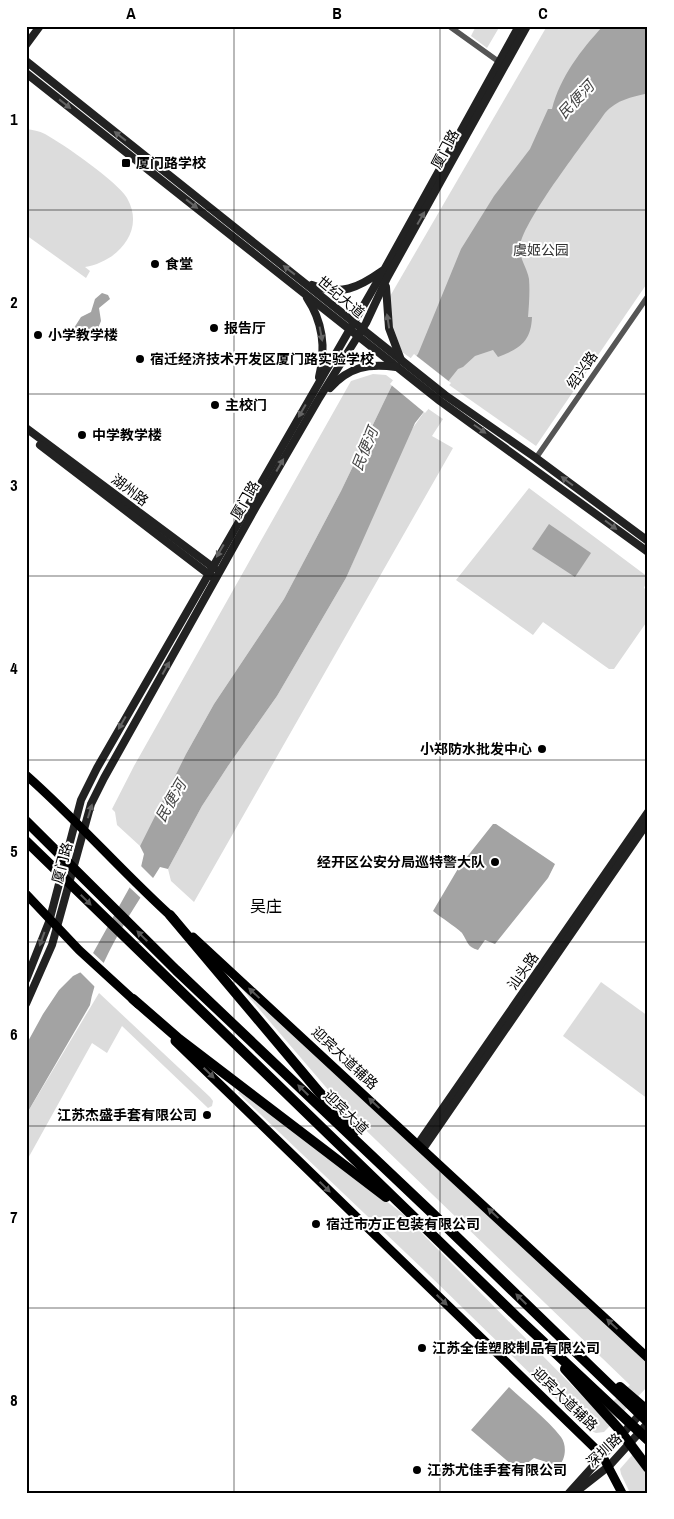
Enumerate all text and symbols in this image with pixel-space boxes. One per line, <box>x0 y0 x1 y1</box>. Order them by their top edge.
text: A <box>126 2 136 24</box>
text: B <box>332 2 342 24</box>
text: C <box>538 2 548 24</box>
water label: 民便河 <box>553 74 601 123</box>
one-way arrow <box>58 98 71 109</box>
text: 1 <box>10 108 18 130</box>
street label: 厦门路 <box>427 126 463 172</box>
one-way arrow <box>114 131 127 142</box>
place label: 厦门路学校 <box>136 154 206 172</box>
marker: 厦门路学校 <box>120 157 132 169</box>
one-way arrow <box>185 199 199 209</box>
one-way arrow <box>417 212 426 225</box>
park label: 虞姬公园 <box>513 241 569 259</box>
place label: 食堂 <box>165 255 193 273</box>
marker: 食堂 <box>149 258 161 270</box>
one-way arrow <box>282 264 295 275</box>
street label: 世纪大道 <box>314 272 368 322</box>
text: 2 <box>10 291 18 313</box>
one-way arrow <box>384 312 392 328</box>
place label: 报告厅 <box>224 319 266 337</box>
marker: 报告厅 <box>208 322 220 334</box>
place label: 小学教学楼 <box>48 326 118 344</box>
one-way arrow <box>318 326 326 342</box>
marker: 小学教学楼 <box>32 329 44 341</box>
street label: 绍兴路 <box>563 348 601 392</box>
place label: 宿迁经济技术开发区厦门路实验学校 <box>150 350 374 368</box>
marker: 宿迁经济技术开发区厦门路实验学校 <box>134 353 146 365</box>
place label: 主校门 <box>225 396 267 414</box>
marker: 主校门 <box>209 399 221 411</box>
one-way arrow <box>298 404 307 417</box>
water label: 民便河 <box>346 421 384 474</box>
one-way arrow <box>473 424 487 434</box>
place label: 中学教学楼 <box>92 426 162 444</box>
marker: 中学教学楼 <box>76 429 88 441</box>
one-way arrow <box>275 459 284 472</box>
street label: 湖州路 <box>108 470 152 510</box>
text: 3 <box>10 474 18 496</box>
one-way arrow <box>561 475 574 486</box>
street label: 厦门路 <box>227 477 263 523</box>
one-way arrow <box>605 520 618 530</box>
one-way arrow <box>216 544 225 557</box>
text: 4 <box>10 657 18 679</box>
one-way arrow <box>161 661 170 675</box>
one-way arrow <box>118 716 127 729</box>
place label: 小郑防水批发中心 <box>420 740 532 758</box>
marker: 小郑防水批发中心 <box>536 743 548 755</box>
water label: 民便河 <box>150 773 192 825</box>
one-way arrow <box>86 804 94 819</box>
text: 5 <box>10 840 18 862</box>
street label: 厦门路 <box>48 840 76 886</box>
place label: 经开区公安分局巡特警大队 <box>317 853 485 871</box>
marker: 经开区公安分局巡特警大队 <box>489 856 501 868</box>
one-way arrow <box>80 893 92 905</box>
district label: 吴庄 <box>250 895 282 917</box>
one-way arrow <box>136 930 148 942</box>
one-way arrow <box>38 932 46 947</box>
street label: 汕头路 <box>504 949 542 993</box>
one-way arrow <box>249 987 261 999</box>
text: 6 <box>10 1023 18 1045</box>
street label: 迎宾大道辅路 <box>308 1023 382 1093</box>
one-way arrow <box>202 1067 214 1079</box>
one-way arrow <box>297 1084 309 1096</box>
street label: 迎宾大道 <box>320 1086 372 1138</box>
one-way arrow <box>368 1097 380 1109</box>
place label: 江苏杰盛手套有限公司 <box>57 1106 197 1124</box>
marker: 江苏杰盛手套有限公司 <box>201 1109 213 1121</box>
one-way arrow <box>318 1181 330 1193</box>
text: 7 <box>10 1206 18 1228</box>
one-way arrow <box>487 1208 500 1219</box>
place label: 宿迁市方正包装有限公司 <box>326 1215 480 1233</box>
marker: 宿迁市方正包装有限公司 <box>310 1218 322 1230</box>
one-way arrow <box>515 1293 527 1305</box>
one-way arrow <box>436 1294 448 1306</box>
one-way arrow <box>607 1318 619 1330</box>
place label: 江苏全佳塑胶制品有限公司 <box>432 1339 600 1357</box>
marker: 江苏全佳塑胶制品有限公司 <box>416 1342 428 1354</box>
street label: 迎宾大道辅路 <box>529 1363 601 1435</box>
text: 8 <box>10 1389 18 1411</box>
street label: 深圳路 <box>583 1429 625 1471</box>
place label: 江苏尤佳手套有限公司 <box>427 1461 567 1479</box>
marker: 江苏尤佳手套有限公司 <box>411 1464 423 1476</box>

